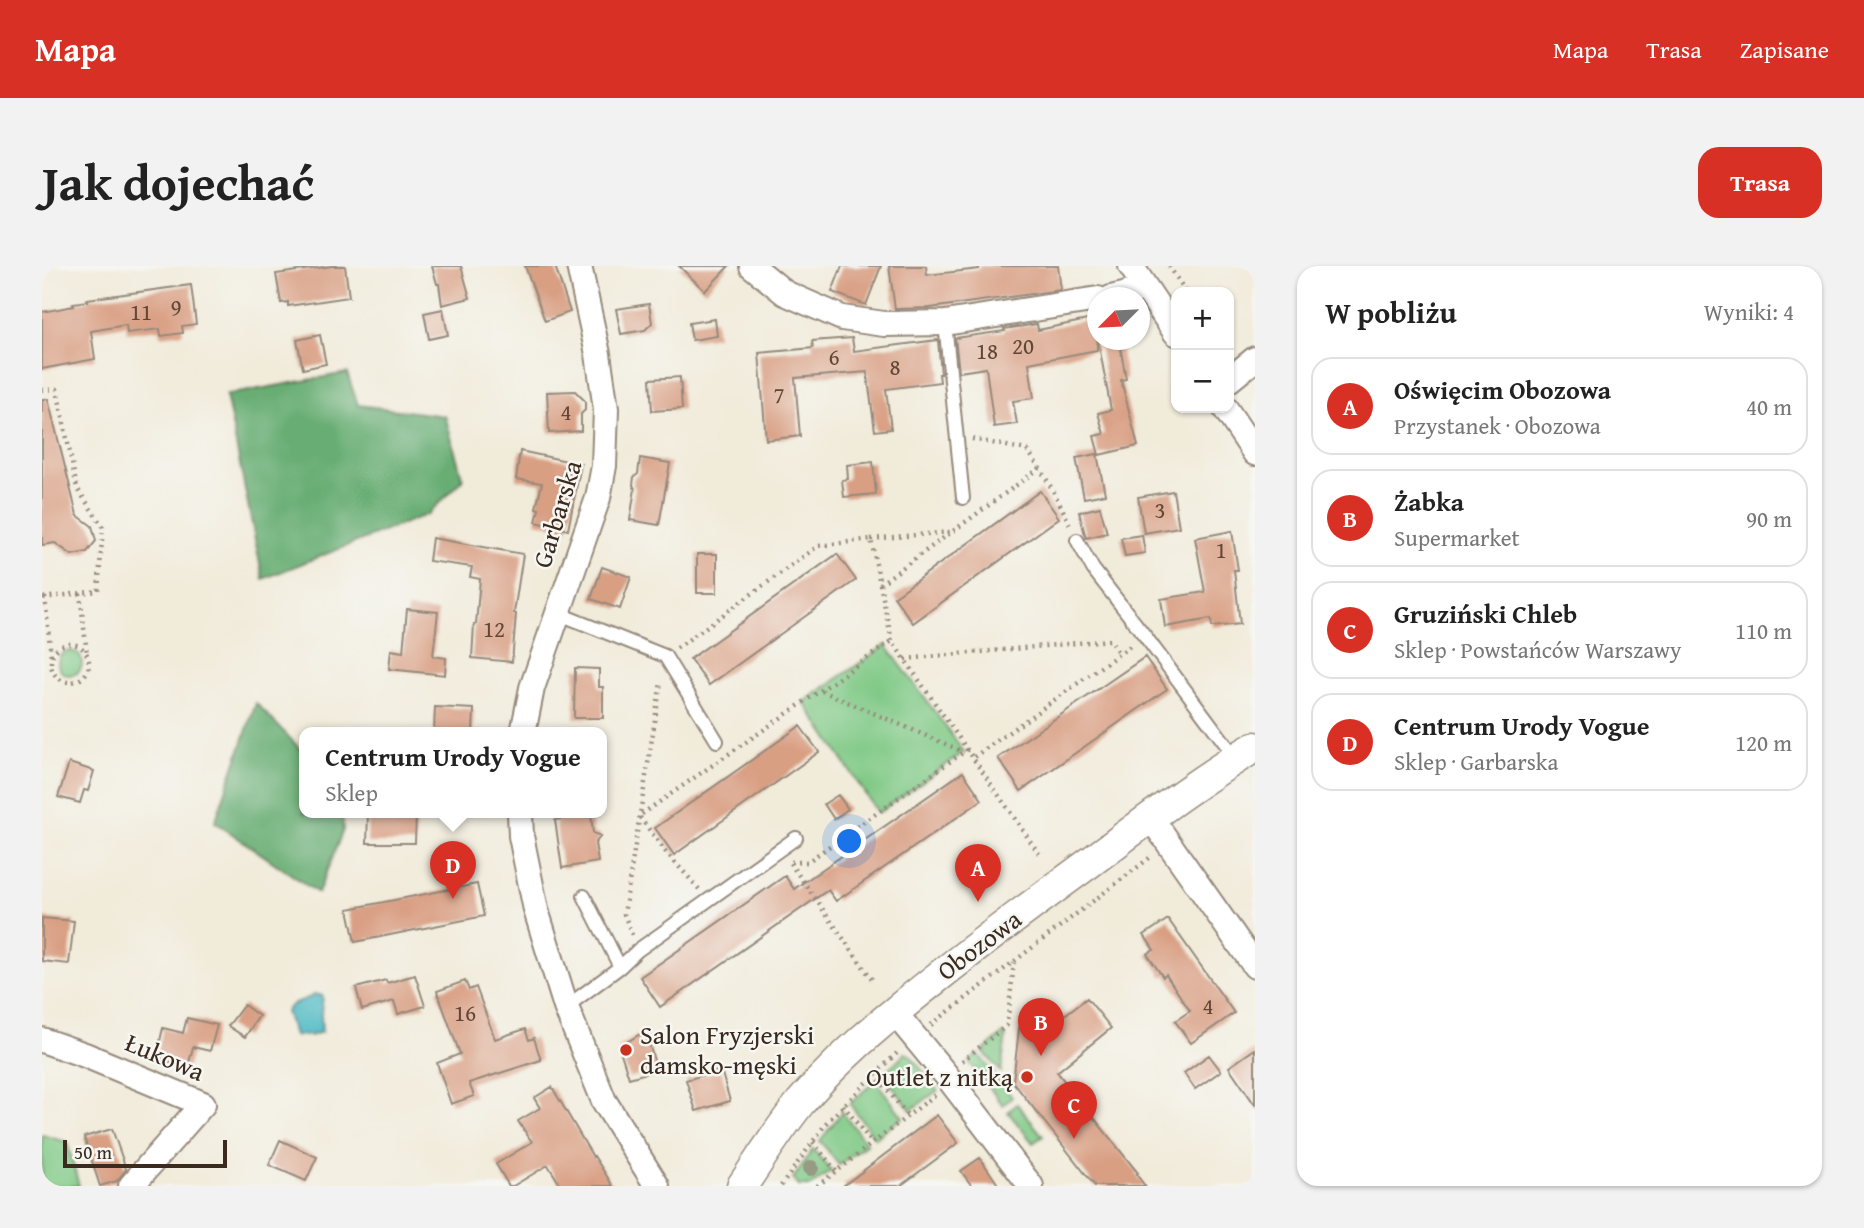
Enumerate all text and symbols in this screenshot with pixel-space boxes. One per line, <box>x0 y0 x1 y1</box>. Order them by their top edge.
text: Mapa <box>35 25 116 73</box>
text: Mapa <box>1553 32 1608 67</box>
text: Trasa <box>1646 32 1702 67</box>
text: Zapisane <box>1740 32 1829 67</box>
text: Jak dojechać <box>42 146 314 218</box>
button: Trasa <box>1698 147 1822 218</box>
north arrow <box>1087 287 1150 350</box>
map controls <box>1171 287 1234 413</box>
button: + <box>1171 287 1234 350</box>
house number: 9 <box>170 290 182 323</box>
text: W pobliżu <box>1325 290 1457 334</box>
house number: 11 <box>130 295 152 328</box>
text: Wyniki: 4 <box>1704 295 1794 328</box>
house number: 20 <box>1012 329 1034 362</box>
house number: 18 <box>976 334 998 367</box>
house number: 6 <box>828 340 840 373</box>
house number: 8 <box>889 350 901 383</box>
button: − <box>1171 350 1234 413</box>
text: Oświęcim Obozowa <box>1394 370 1611 409</box>
house number: 7 <box>773 378 785 411</box>
text: A <box>1343 390 1357 423</box>
text: 40 m <box>1746 390 1792 423</box>
house number: 4 <box>560 395 572 428</box>
text: Przystanek · Obozowa <box>1394 409 1601 442</box>
street label: Garbarska <box>522 455 592 572</box>
text: Żabka <box>1394 482 1464 521</box>
house number: 3 <box>1154 493 1166 526</box>
text: B <box>1343 502 1357 535</box>
text: 90 m <box>1746 502 1792 535</box>
text: Supermarket <box>1394 521 1520 554</box>
house number: 1 <box>1215 533 1227 566</box>
text: Gruziński Chleb <box>1394 594 1577 633</box>
house number: 12 <box>483 612 505 645</box>
text: C <box>1343 614 1357 647</box>
text: 110 m <box>1735 614 1792 647</box>
text: Sklep · Powstańców Warszawy <box>1394 633 1681 666</box>
text: Centrum Urody Vogue <box>1394 706 1650 745</box>
text: D <box>1343 726 1357 759</box>
text: 120 m <box>1735 726 1792 759</box>
popup <box>299 727 607 818</box>
text: Centrum Urody Vogue <box>325 737 581 776</box>
text: Sklep · Garbarska <box>1394 745 1558 778</box>
text: Sklep <box>325 776 378 809</box>
your location <box>832 824 866 858</box>
pin: D <box>430 841 476 899</box>
pin: A <box>955 844 1001 902</box>
street label: Obozowa <box>928 899 1030 989</box>
house number: 4 <box>1202 989 1214 1022</box>
house number: 16 <box>454 996 476 1029</box>
pin: B <box>1018 998 1064 1056</box>
place label: Salon Fryzjerski damsko-męski <box>640 1015 814 1084</box>
street label: Łukowa <box>120 1022 212 1091</box>
marker: Salon Fryzjerski damsko-męski <box>618 1042 634 1058</box>
place label: Outlet z nitką <box>866 1057 1014 1096</box>
marker: Outlet z nitką <box>1019 1069 1035 1085</box>
pin: C <box>1051 1081 1097 1139</box>
scale bar <box>63 1137 228 1169</box>
text: 50 m <box>74 1138 112 1166</box>

